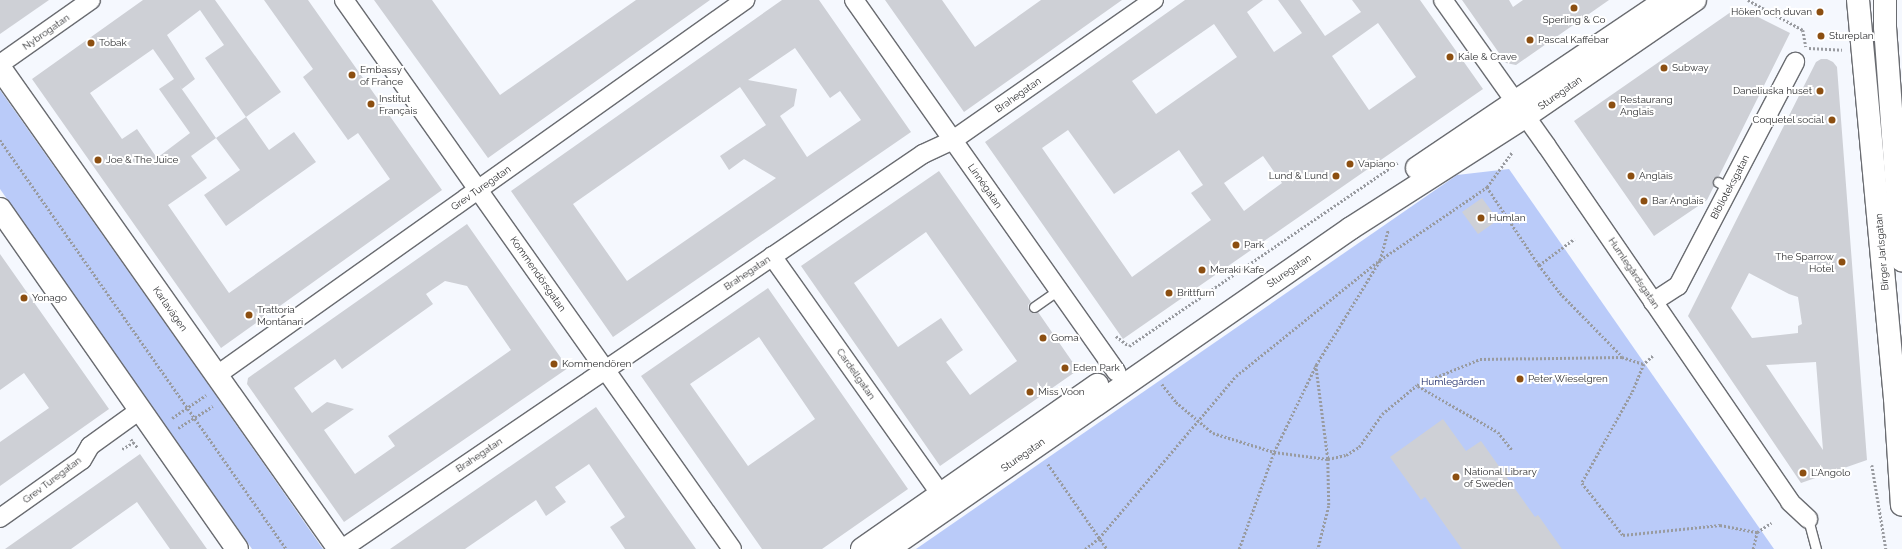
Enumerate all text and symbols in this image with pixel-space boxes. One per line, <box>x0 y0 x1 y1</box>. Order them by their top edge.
marker: Sperling & Co <box>1569 3 1579 13</box>
place label: Höken och duvan <box>1731 6 1812 18</box>
marker: Höken och duvan <box>1815 7 1825 17</box>
street label: Nybrogatan <box>20 11 72 53</box>
place label: Sperling & Co <box>1542 14 1606 26</box>
place label: Stureplan <box>1829 30 1874 42</box>
marker: Stureplan <box>1816 31 1826 41</box>
place label: Pascal Kaffebar <box>1538 34 1609 46</box>
marker: Pascal Kaffebar <box>1525 35 1535 45</box>
place label: Tobak <box>99 37 127 49</box>
marker: Tobak <box>86 38 96 48</box>
place label: Kale & Crave <box>1458 51 1517 63</box>
marker: Kale & Crave <box>1445 52 1455 62</box>
place label: Subway <box>1672 62 1709 74</box>
place label: Embassy of France <box>360 63 403 86</box>
marker: Subway <box>1659 63 1669 73</box>
marker: Embassy of France <box>347 70 357 80</box>
street label: Sturegatan <box>1536 74 1584 112</box>
street label: Brahegatan <box>993 75 1043 115</box>
place label: Daneliuska huset <box>1733 85 1812 97</box>
marker: Daneliuska huset <box>1815 86 1825 96</box>
place label: Institut Français <box>379 92 417 116</box>
place label: Restaurang Anglais <box>1620 93 1673 116</box>
marker: Institut Français <box>366 99 376 109</box>
marker: Restaurang Anglais <box>1607 100 1617 110</box>
place label: Coquetel social <box>1752 114 1824 126</box>
marker: Coquetel social <box>1827 115 1837 125</box>
street label: Biblioteksgatan <box>1708 153 1752 221</box>
place label: Joe & The Juice <box>106 154 179 166</box>
marker: Joe & The Juice <box>93 155 103 165</box>
place label: Vapiano <box>1358 158 1395 170</box>
marker: Vapiano <box>1345 159 1355 169</box>
street label: Linnégatan <box>965 161 1005 211</box>
street label: Grev Turegatan <box>449 163 513 213</box>
place label: Lund & Lund <box>1269 170 1328 182</box>
place label: Anglais <box>1639 170 1673 182</box>
marker: Lund & Lund <box>1331 171 1341 181</box>
marker: Anglais <box>1626 171 1636 181</box>
place label: Bar Anglais <box>1652 195 1704 207</box>
marker: Bar Anglais <box>1639 196 1649 206</box>
place label: Humlan <box>1489 212 1526 224</box>
marker: Humlan <box>1476 213 1486 223</box>
street label: Birger Jarlsgatan <box>1873 213 1891 291</box>
street label: Kommendörsgatan <box>508 234 568 314</box>
street label: Humlegårdsgatan <box>1606 235 1662 311</box>
place label: Park <box>1244 239 1264 251</box>
marker: Park <box>1231 240 1241 250</box>
place label: The Sparrow Hotel <box>1775 250 1834 274</box>
street label: Sturegatan <box>1265 252 1313 290</box>
street label: Brahegatan <box>721 253 773 293</box>
marker: The Sparrow Hotel <box>1837 257 1847 267</box>
place label: Meraki Kafe <box>1210 264 1264 276</box>
marker: Meraki Kafe <box>1197 265 1207 275</box>
street label: Karlavägen <box>150 284 190 334</box>
place label: Brittfurn <box>1177 287 1215 299</box>
marker: Brittfurn <box>1164 288 1174 298</box>
place label: Yonago <box>32 292 67 304</box>
marker: Yonago <box>19 293 29 303</box>
place label: Trattoria Montanari <box>257 303 303 326</box>
marker: Trattoria Montanari <box>244 310 254 320</box>
place label: Goma <box>1051 332 1079 344</box>
marker: Goma <box>1038 333 1048 343</box>
street label: Cardellgatan <box>834 346 878 402</box>
place label: Kommendören <box>562 358 631 370</box>
marker: Kommendören <box>549 359 559 369</box>
place label: Eden Park <box>1073 362 1120 374</box>
marker: Eden Park <box>1060 363 1070 373</box>
place label: Peter Wieselgren <box>1528 373 1608 385</box>
marker: Peter Wieselgren <box>1515 374 1525 384</box>
park label: Humlegården <box>1421 376 1485 388</box>
place label: Miss Voon <box>1038 386 1085 398</box>
marker: Miss Voon <box>1025 387 1035 397</box>
street label: Brahegatan <box>453 435 505 475</box>
street label: Sturegatan <box>999 436 1047 474</box>
street label: Grev Turegatan <box>20 454 84 506</box>
place label: National Library of Sweden <box>1464 465 1537 488</box>
place label: L'Angolo <box>1811 467 1851 479</box>
marker: L'Angolo <box>1798 468 1808 478</box>
marker: National Library of Sweden <box>1451 472 1461 482</box>

